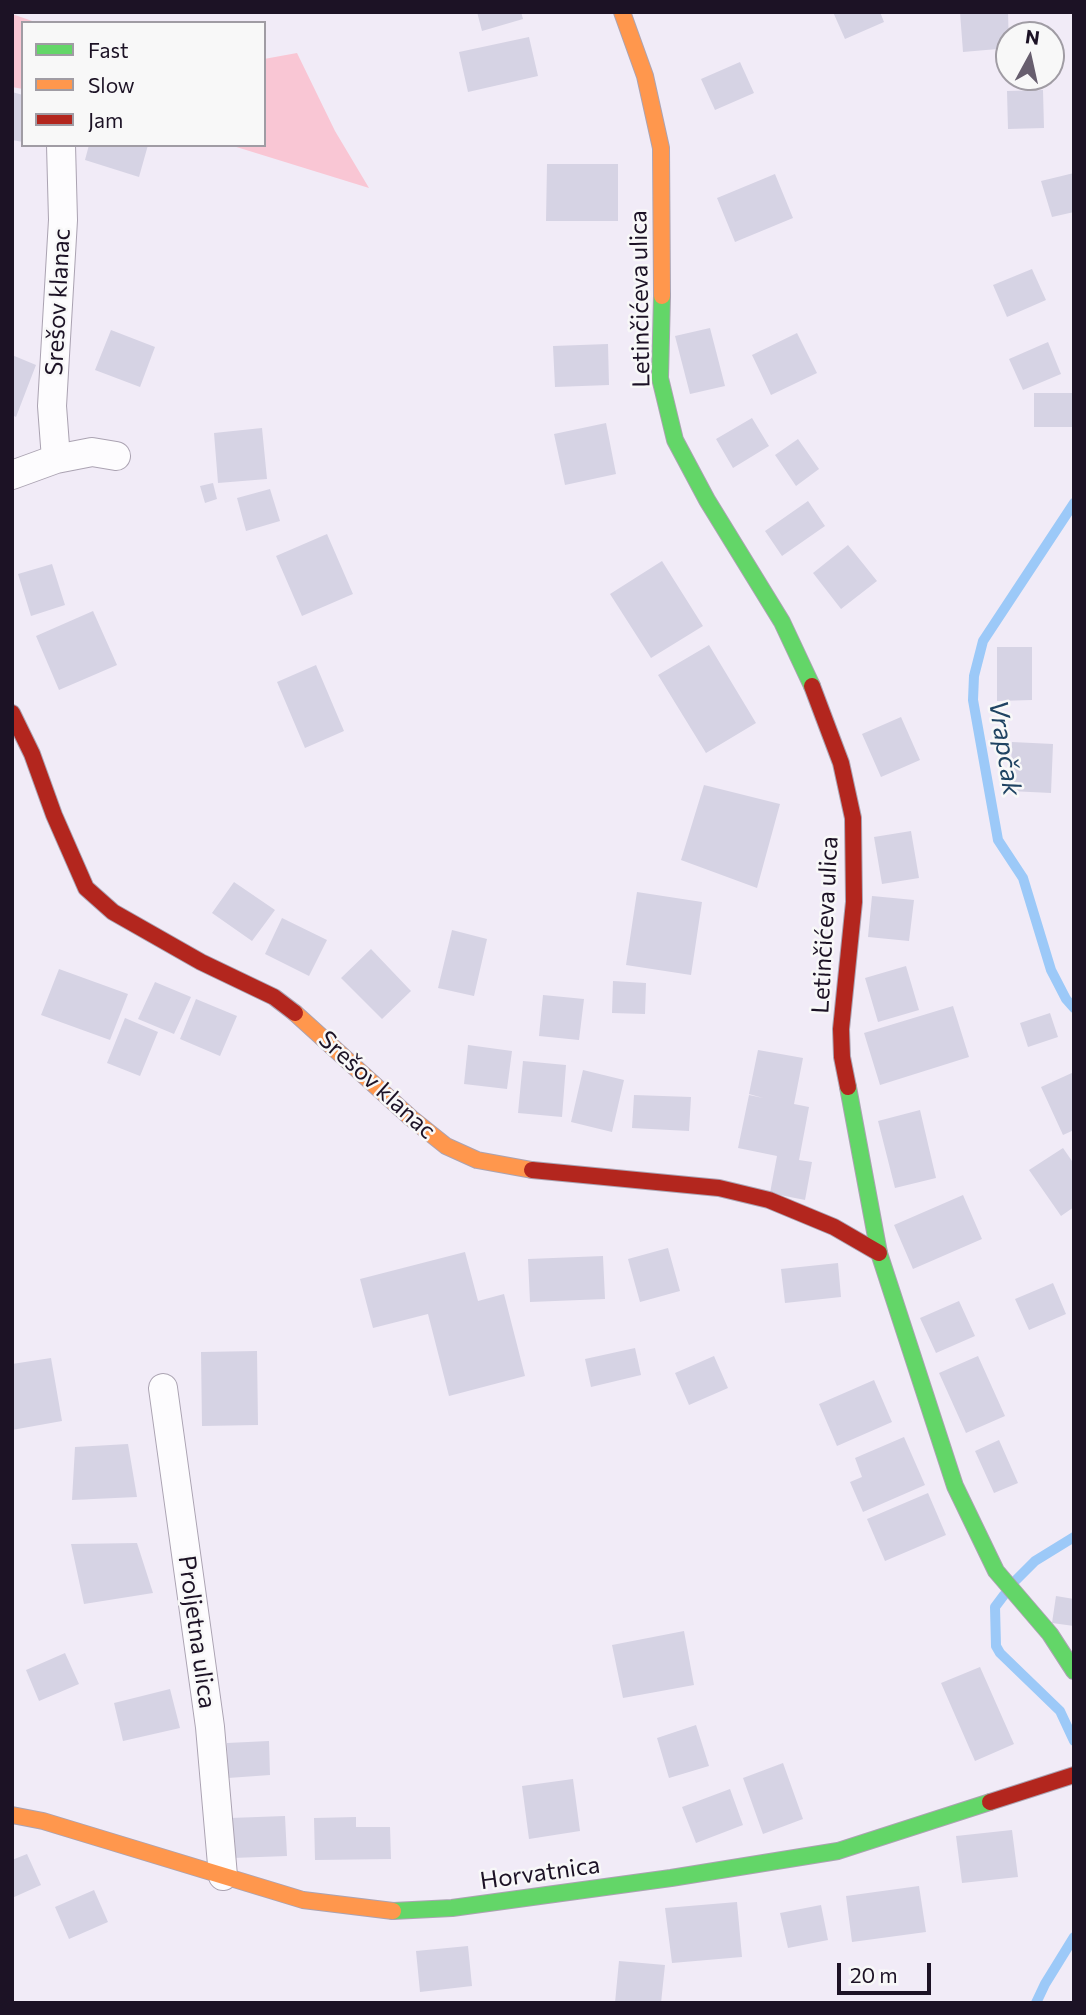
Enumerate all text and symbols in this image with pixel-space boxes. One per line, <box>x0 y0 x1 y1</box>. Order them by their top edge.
legend <box>21 21 266 147</box>
north arrow <box>995 21 1065 91</box>
text: N <box>1024 24 1041 49</box>
text: Fast <box>88 37 129 62</box>
text: Slow <box>88 72 135 97</box>
text: Jam <box>88 107 123 132</box>
street label: Letinčićeva ulica <box>624 210 656 388</box>
street label: Srešov klanac <box>40 228 76 376</box>
water label: Vrapčak <box>982 698 1028 798</box>
street label: Letinčićeva ulica <box>806 836 844 1014</box>
street label: Srešov klanac <box>313 1025 441 1145</box>
street label: Proljetna ulica <box>172 1554 222 1710</box>
street label: Horvatnica <box>478 1850 602 1896</box>
scale bar <box>841 1948 936 1992</box>
text: 20 m <box>850 1962 898 1987</box>

